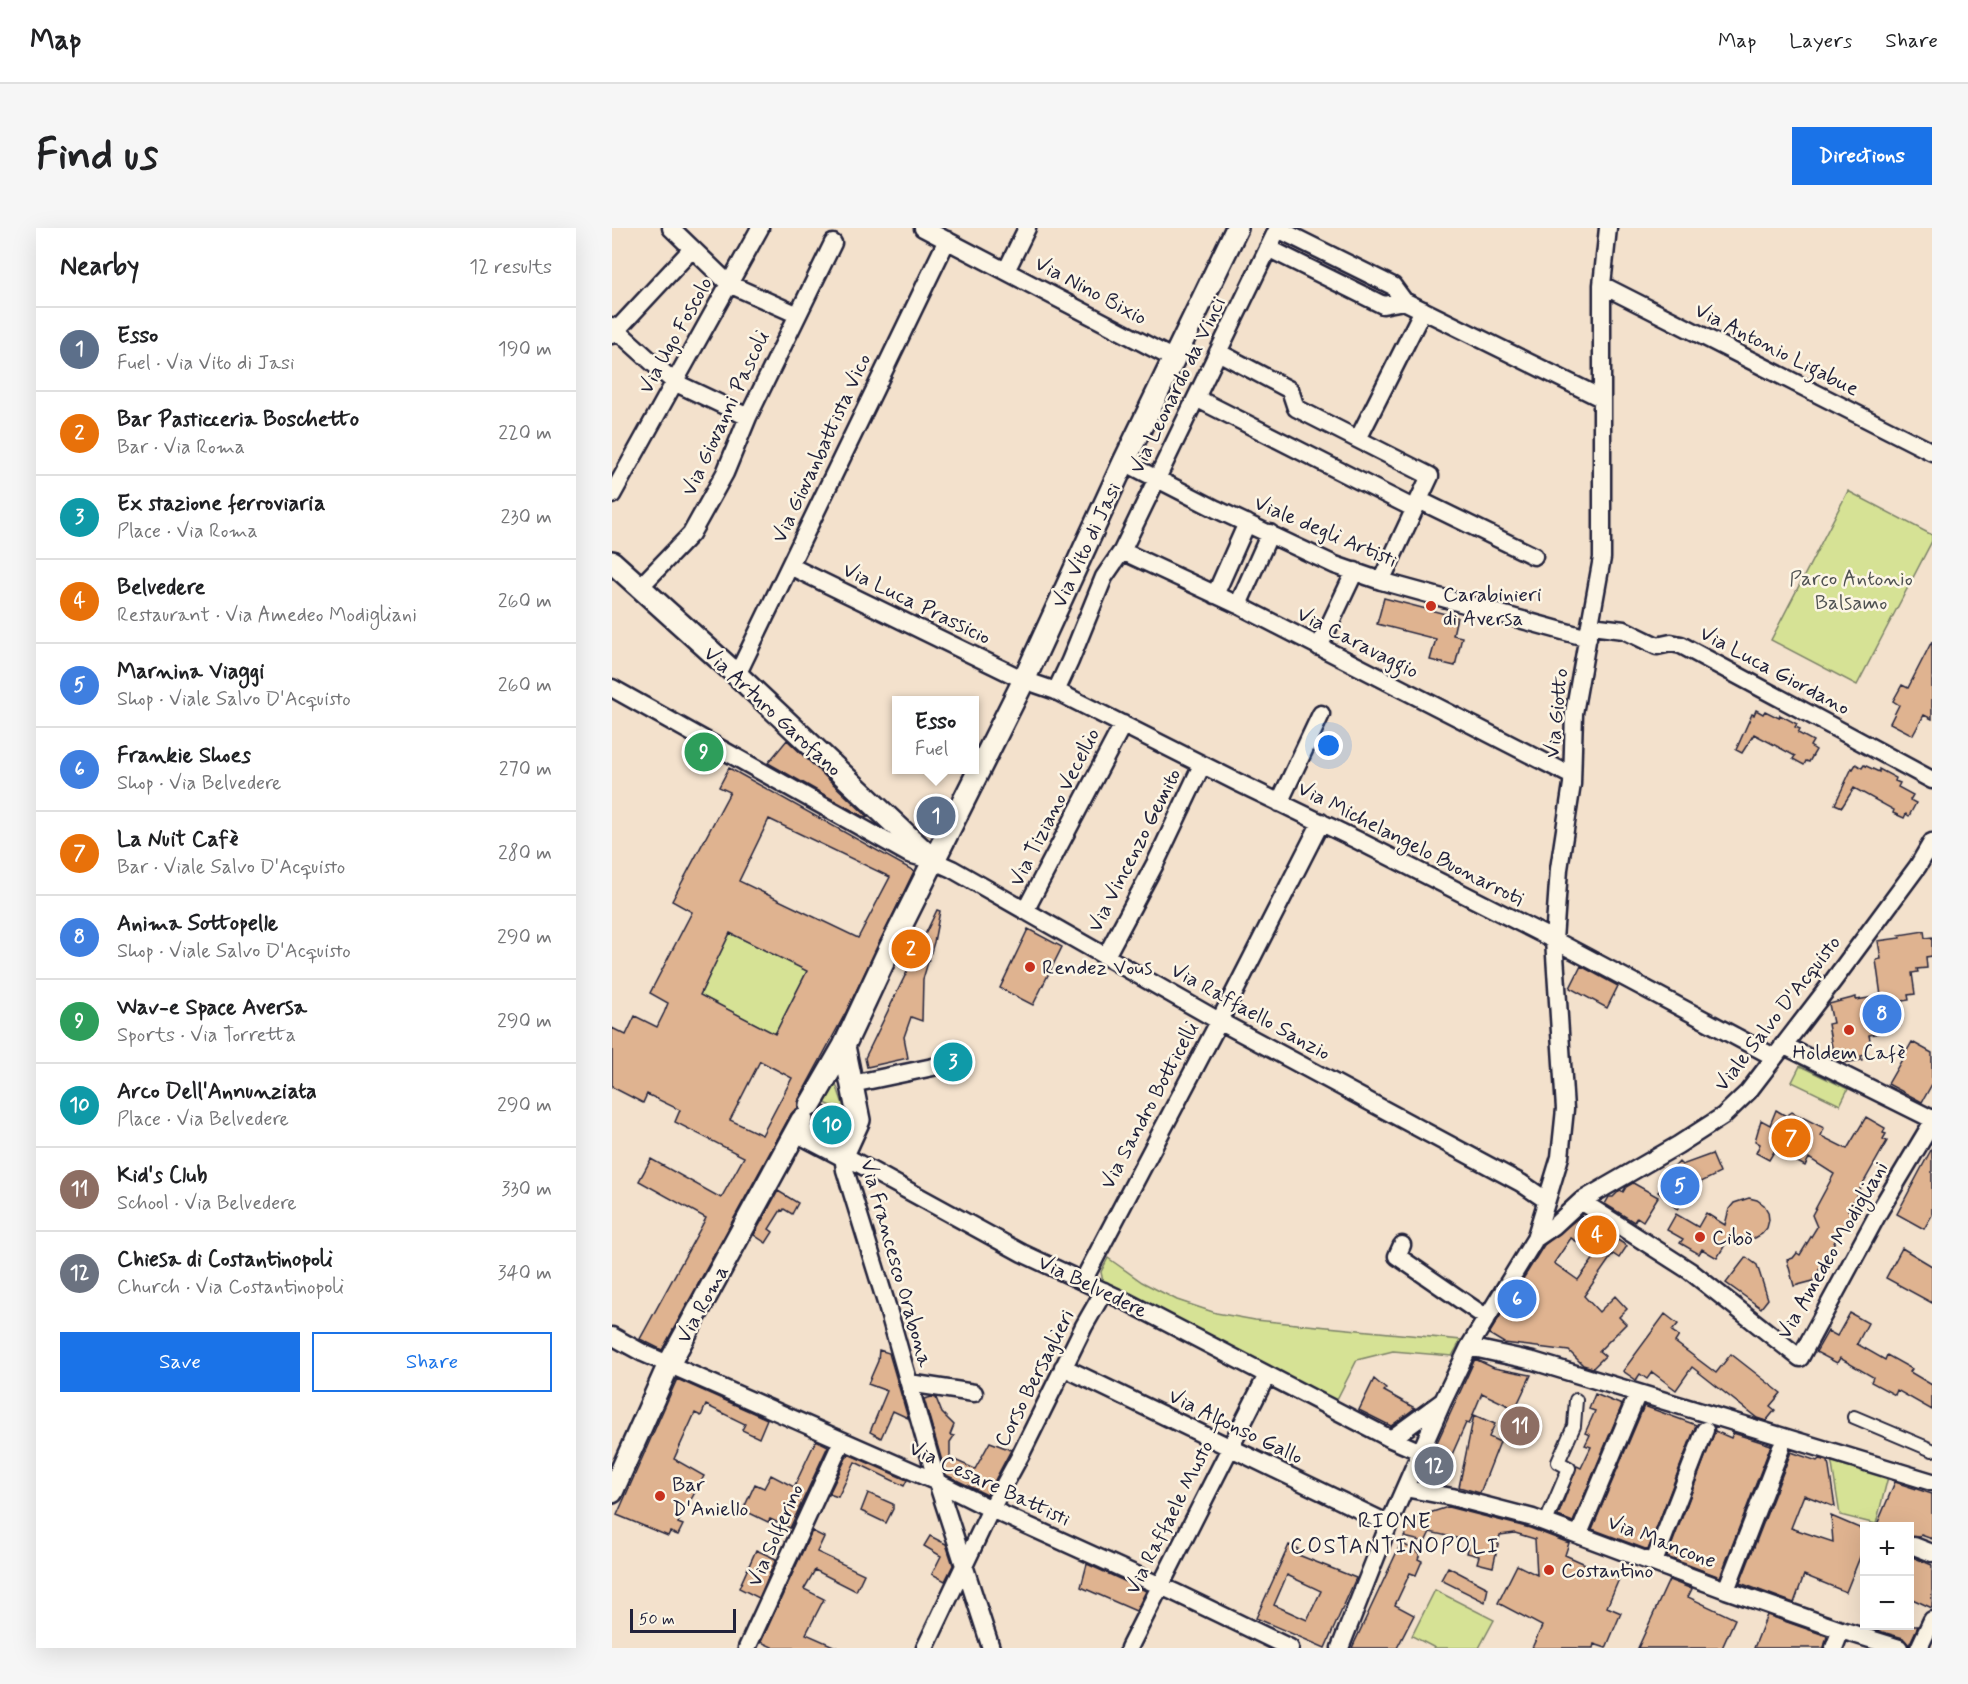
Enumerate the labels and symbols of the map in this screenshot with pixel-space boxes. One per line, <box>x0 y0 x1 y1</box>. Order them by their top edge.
street label: Via Nino Bixio <box>1029 250 1152 332</box>
street label: Via Ugo Foscolo <box>632 272 720 399</box>
street label: Via Leonardo da Vinci <box>1123 292 1233 478</box>
street label: Via Antonio Ligabue <box>1689 296 1863 405</box>
street label: Via Giovanni Pascoli <box>675 326 777 501</box>
street label: Via Giovanbattista Vico <box>766 349 878 548</box>
street label: Via Vito di Jasi <box>1046 478 1128 613</box>
street label: Viale degli Artisti <box>1250 489 1402 575</box>
street label: Via Luca Prassicio <box>838 556 995 652</box>
park label: Parco Antonio Balsamo <box>1789 565 1913 617</box>
place label: Carabinieri di Aversa <box>1443 581 1542 633</box>
marker: Carabinieri di Aversa <box>1424 599 1438 613</box>
street label: Via Caravaggio <box>1291 600 1423 687</box>
street label: Via Luca Giordano <box>1694 619 1855 722</box>
street label: Via Arturo Garofano <box>697 640 848 783</box>
street label: Via Giotto <box>1538 667 1576 760</box>
street label: Via Tiziano Vecellio <box>1003 723 1107 892</box>
pin: 9 <box>684 730 724 774</box>
your location <box>1314 731 1343 760</box>
street label: Via Vincenzo Gemito <box>1081 764 1188 937</box>
street label: Via Michelangelo Buonarroti <box>1292 775 1528 914</box>
pin: 1 <box>916 794 956 838</box>
pin: 2 <box>892 926 930 972</box>
street label: Viale Salvo D'Acquisto <box>1708 930 1848 1097</box>
place label: Rendez Vous <box>1042 954 1152 982</box>
street label: Via Raffaello Sanzio <box>1166 956 1335 1067</box>
marker: Rendez Vous <box>1023 960 1037 974</box>
pin: 8 <box>1862 992 1902 1036</box>
street label: Via Sandro Botticelli <box>1094 1017 1206 1194</box>
marker: Holdem Cafè <box>1842 1023 1856 1037</box>
place label: Holdem Cafè <box>1793 1039 1905 1067</box>
pin: 3 <box>934 1040 972 1084</box>
pin: 10 <box>812 1102 852 1148</box>
pin: 7 <box>1772 1116 1810 1160</box>
street label: Via Francesco Orabona <box>853 1156 939 1371</box>
street label: Via Amedeo Modigliani <box>1770 1156 1896 1345</box>
pin: 5 <box>1660 1164 1700 1208</box>
pin: 4 <box>1578 1212 1616 1258</box>
place label: Cibò <box>1712 1224 1753 1252</box>
marker: Cibò <box>1693 1230 1707 1244</box>
street label: Via Belvedere <box>1033 1248 1152 1325</box>
street label: Via Roma <box>670 1260 736 1349</box>
pin: 6 <box>1498 1276 1536 1322</box>
street label: Corso Bersaglieri <box>988 1305 1082 1452</box>
street label: Via Alfonso Gallo <box>1163 1382 1308 1473</box>
pin: 11 <box>1500 1404 1540 1448</box>
street label: Via Cesare Battisti <box>904 1434 1075 1534</box>
street label: Via Raffaele Musto <box>1119 1436 1221 1599</box>
pin: 12 <box>1414 1444 1454 1488</box>
place label: Bar D'Aniello <box>672 1471 748 1523</box>
street label: Via Solferino <box>741 1480 811 1591</box>
marker: Bar D'Aniello <box>653 1489 667 1503</box>
district label: RIONE COSTANTINOPOLI <box>1290 1508 1500 1561</box>
street label: Via Mancone <box>1603 1508 1720 1575</box>
place label: Costantino <box>1561 1557 1654 1585</box>
marker: Costantino <box>1542 1563 1556 1577</box>
scale bar <box>630 1606 736 1634</box>

